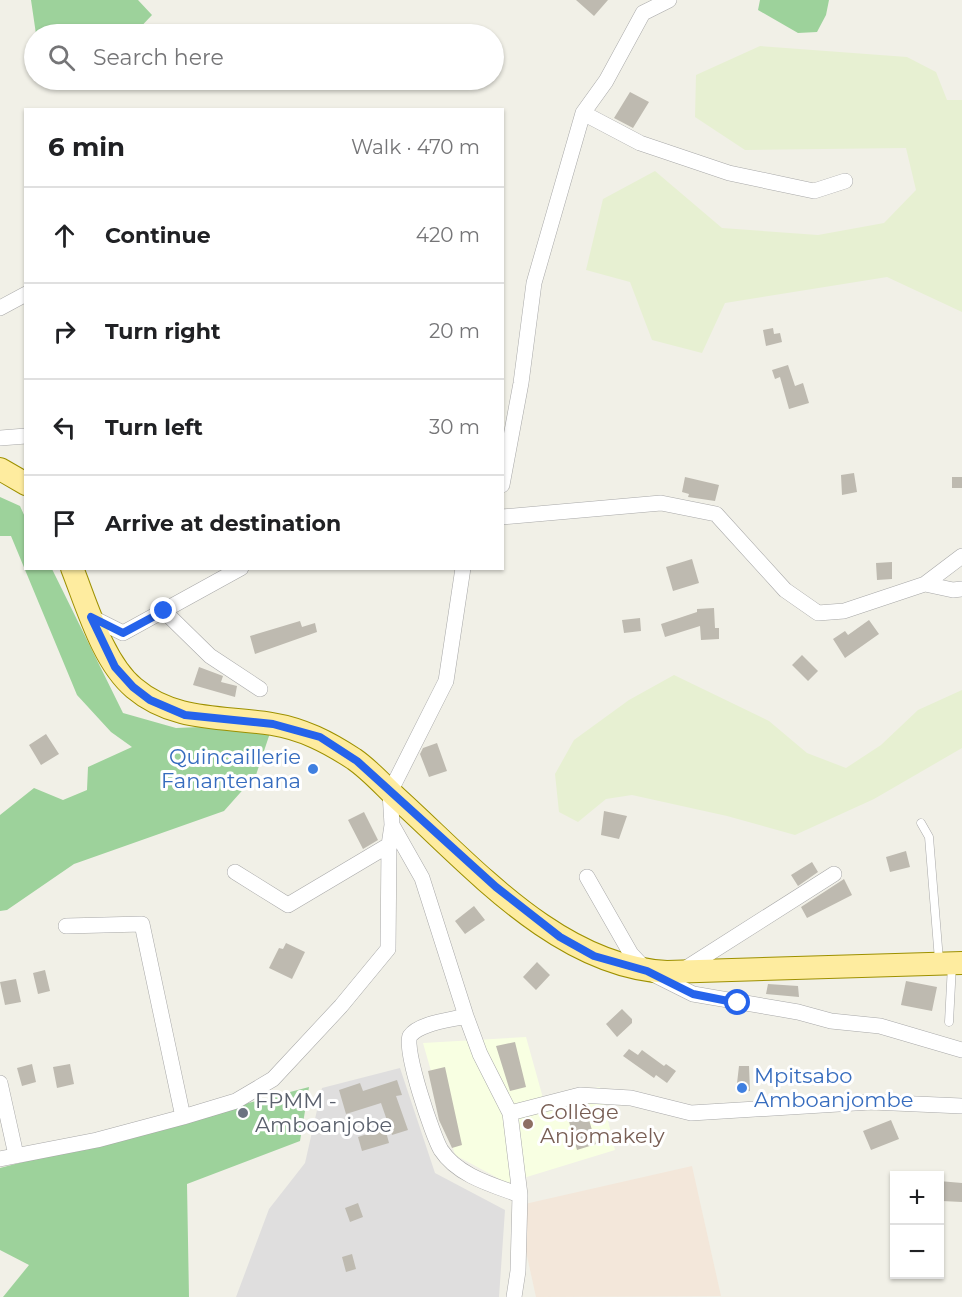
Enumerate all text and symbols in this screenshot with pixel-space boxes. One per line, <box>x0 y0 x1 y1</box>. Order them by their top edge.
search box <box>24 24 504 90</box>
icon: search <box>45 41 78 74</box>
text: Search here <box>93 44 224 71</box>
text: 6 min <box>48 131 125 163</box>
text: Walk · 470 m <box>351 135 480 159</box>
icon: ahead <box>48 219 81 252</box>
text: Continue <box>105 222 211 249</box>
text: 420 m <box>416 223 480 247</box>
icon: right <box>48 315 81 348</box>
text: Turn right <box>105 318 220 345</box>
text: 20 m <box>429 319 480 343</box>
icon: left <box>48 411 81 444</box>
text: Turn left <box>105 414 203 441</box>
text: 30 m <box>429 415 480 439</box>
icon: arrive <box>48 507 81 540</box>
text: Arrive at destination <box>105 510 341 537</box>
route end <box>150 597 176 623</box>
place label: Quincaillerie Fanantenana <box>161 744 301 793</box>
marker: Quincaillerie Fanantenana <box>306 762 320 776</box>
route start <box>724 989 750 1015</box>
place label: Mpitsabo Amboanjombe <box>754 1063 913 1112</box>
marker: Mpitsabo Amboanjombe <box>735 1081 749 1095</box>
place label: FPMM - Amboanjobe <box>255 1088 392 1137</box>
place label: Collège Anjomakely <box>540 1099 665 1148</box>
marker: FPMM - Amboanjobe <box>236 1106 250 1120</box>
marker: Collège Anjomakely <box>521 1117 535 1131</box>
map controls <box>890 1171 944 1279</box>
button: + <box>890 1171 944 1225</box>
button: − <box>890 1225 944 1279</box>

